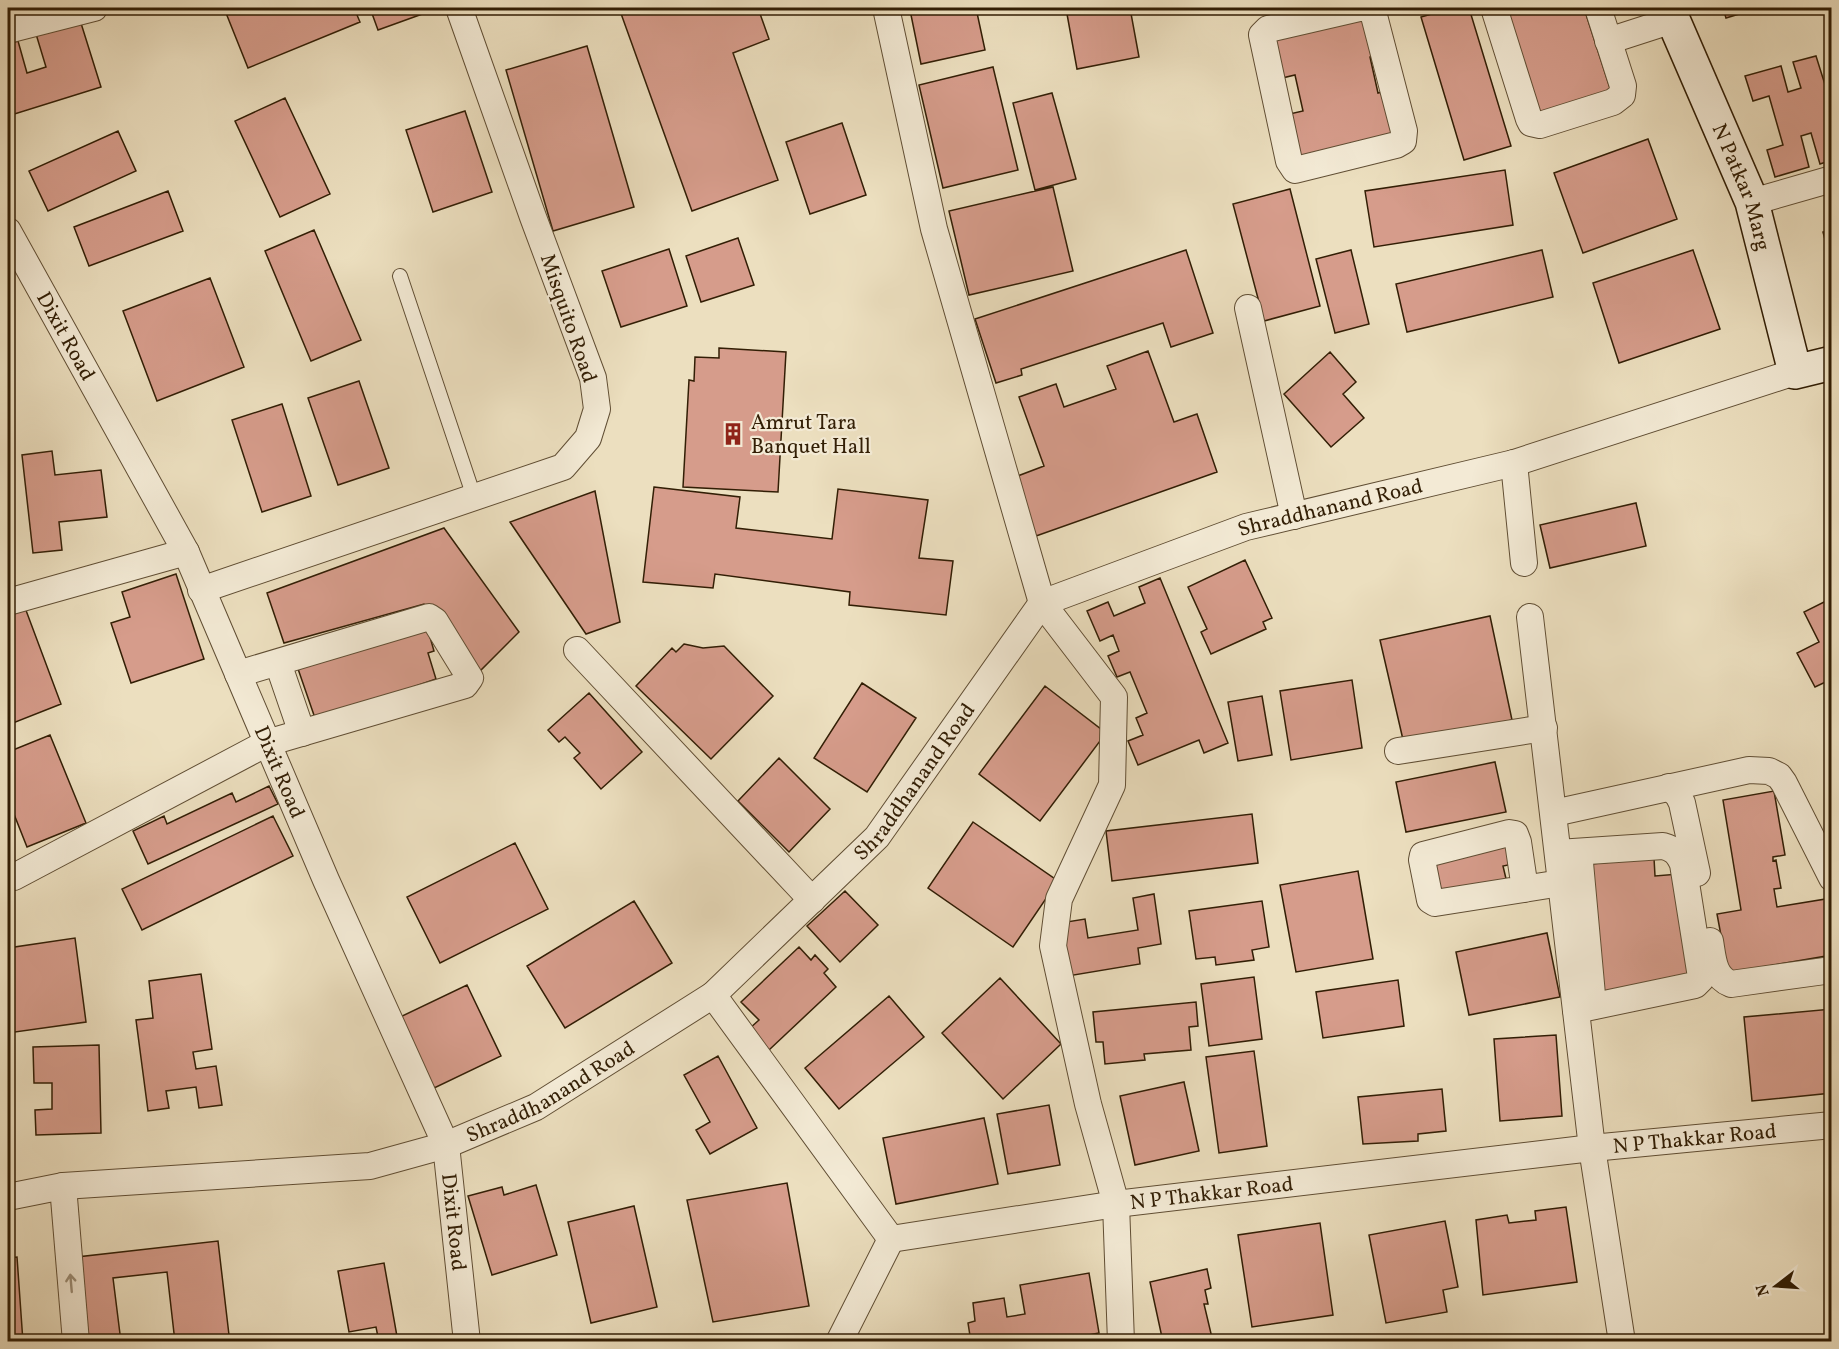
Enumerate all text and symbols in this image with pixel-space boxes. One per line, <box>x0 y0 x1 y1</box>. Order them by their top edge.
street label: N Patkar Marg <box>1704 119 1777 254</box>
street label: Misquito Road <box>532 250 603 387</box>
street label: Dixit Road <box>28 287 101 387</box>
place label: Amrut Tara Banquet Hall <box>751 409 871 462</box>
building icon: Amrut Tara Banquet Hall <box>720 421 746 447</box>
street label: Shraddhanand Road <box>1234 472 1426 545</box>
street label: Shraddhanand Road <box>848 698 983 868</box>
street label: Dixit Road <box>246 722 311 823</box>
street label: Shraddhanand Road <box>462 1035 641 1151</box>
street label: N P Thakkar Road <box>1611 1117 1778 1162</box>
street label: N P Thakkar Road <box>1128 1170 1295 1218</box>
street label: Dixit Road <box>433 1172 472 1272</box>
north arrow <box>1746 1256 1806 1316</box>
one-way arrow <box>65 1274 76 1294</box>
text: N <box>1751 1281 1776 1299</box>

